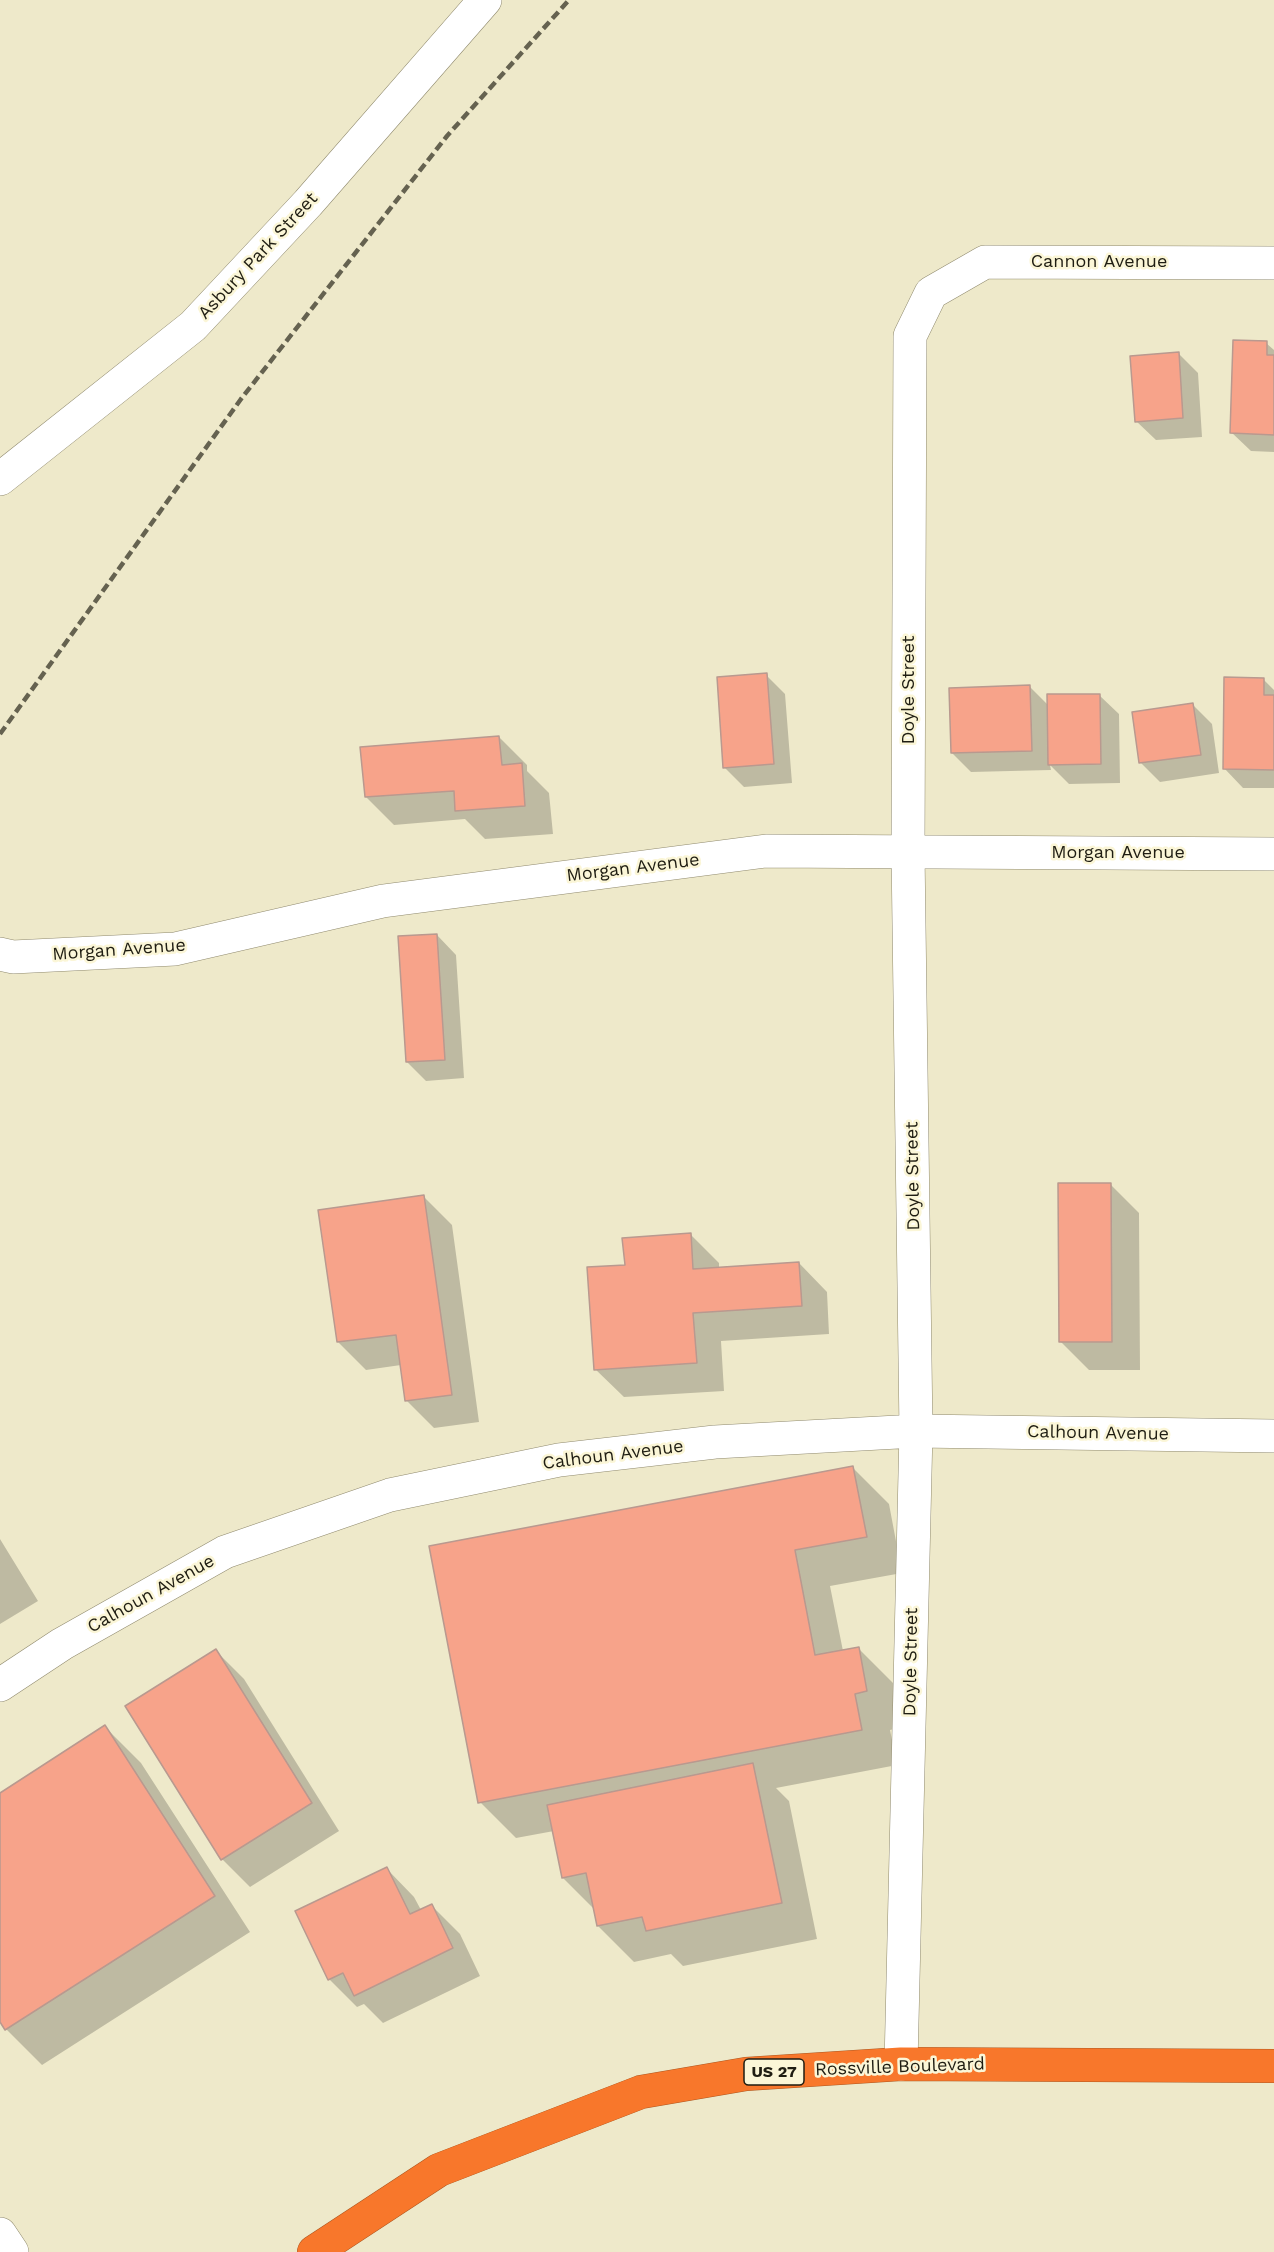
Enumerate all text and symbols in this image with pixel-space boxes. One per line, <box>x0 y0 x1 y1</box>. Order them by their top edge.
street label: Asbury Park Street <box>194 188 322 324</box>
street label: Cannon Avenue <box>1031 251 1167 273</box>
street label: Doyle Street <box>898 635 920 745</box>
street label: Morgan Avenue <box>1051 842 1185 864</box>
street label: Morgan Avenue <box>565 849 701 887</box>
street label: Morgan Avenue <box>52 935 186 965</box>
street label: Doyle Street <box>901 1121 925 1231</box>
street label: Calhoun Avenue <box>1027 1421 1169 1445</box>
street label: Calhoun Avenue <box>541 1436 685 1474</box>
street label: Calhoun Avenue <box>84 1550 218 1638</box>
street label: Doyle Street <box>899 1607 923 1717</box>
street label: Rossville Boulevard <box>815 2053 985 2081</box>
road number: US 27 <box>744 2059 804 2085</box>

